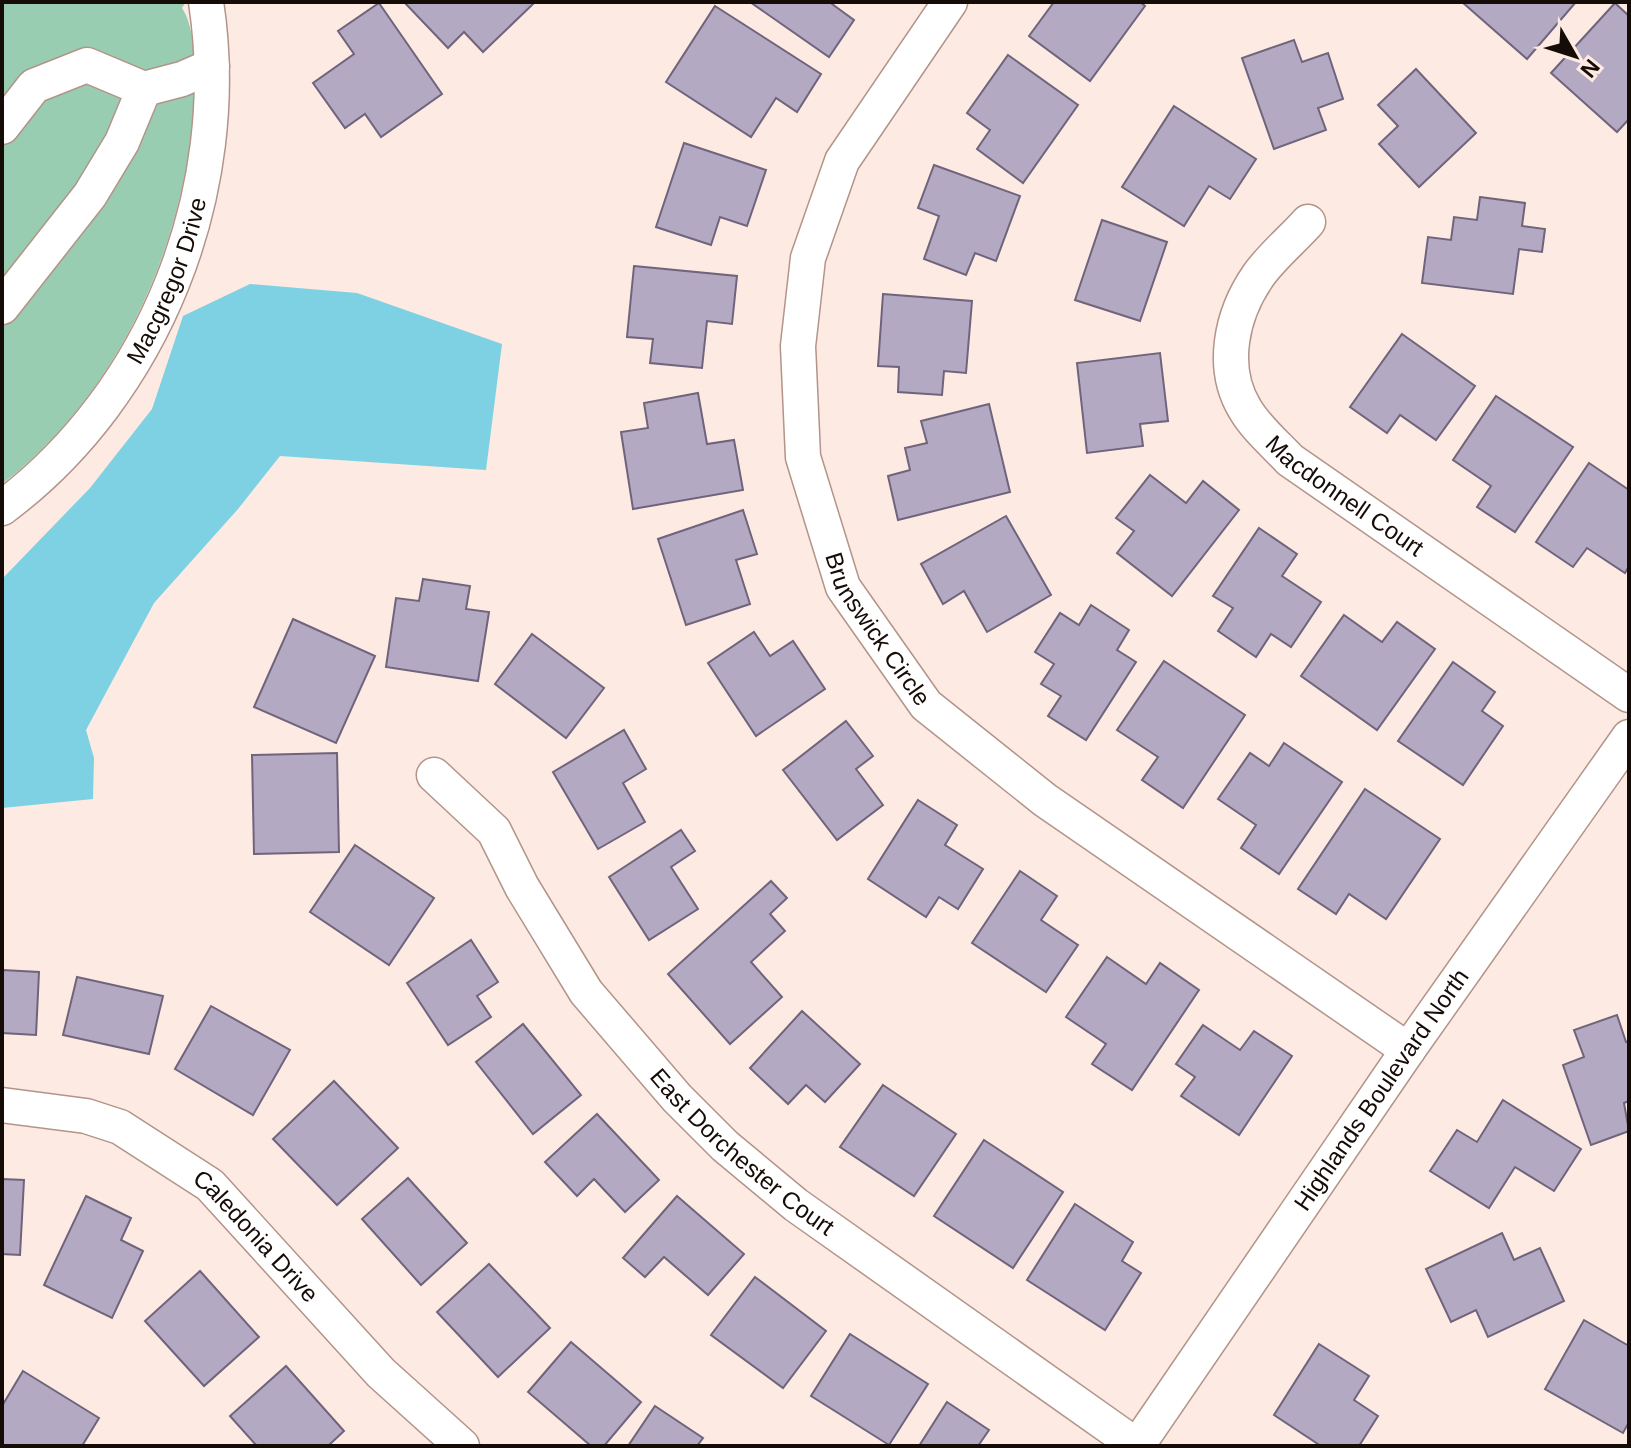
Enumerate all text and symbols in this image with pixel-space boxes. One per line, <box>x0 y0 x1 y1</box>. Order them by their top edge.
north arrow <box>1535 16 1615 96</box>
text: N <box>1575 54 1605 82</box>
street label: Macgregor Drive <box>121 195 211 369</box>
street label: Macdonnell Court <box>1261 430 1429 562</box>
street label: Brunswick Circle <box>820 549 936 711</box>
street label: Highlands Boulevard North <box>1288 964 1474 1215</box>
street label: East Dorchester Court <box>645 1063 840 1241</box>
street label: Caledonia Drive <box>189 1164 324 1308</box>

